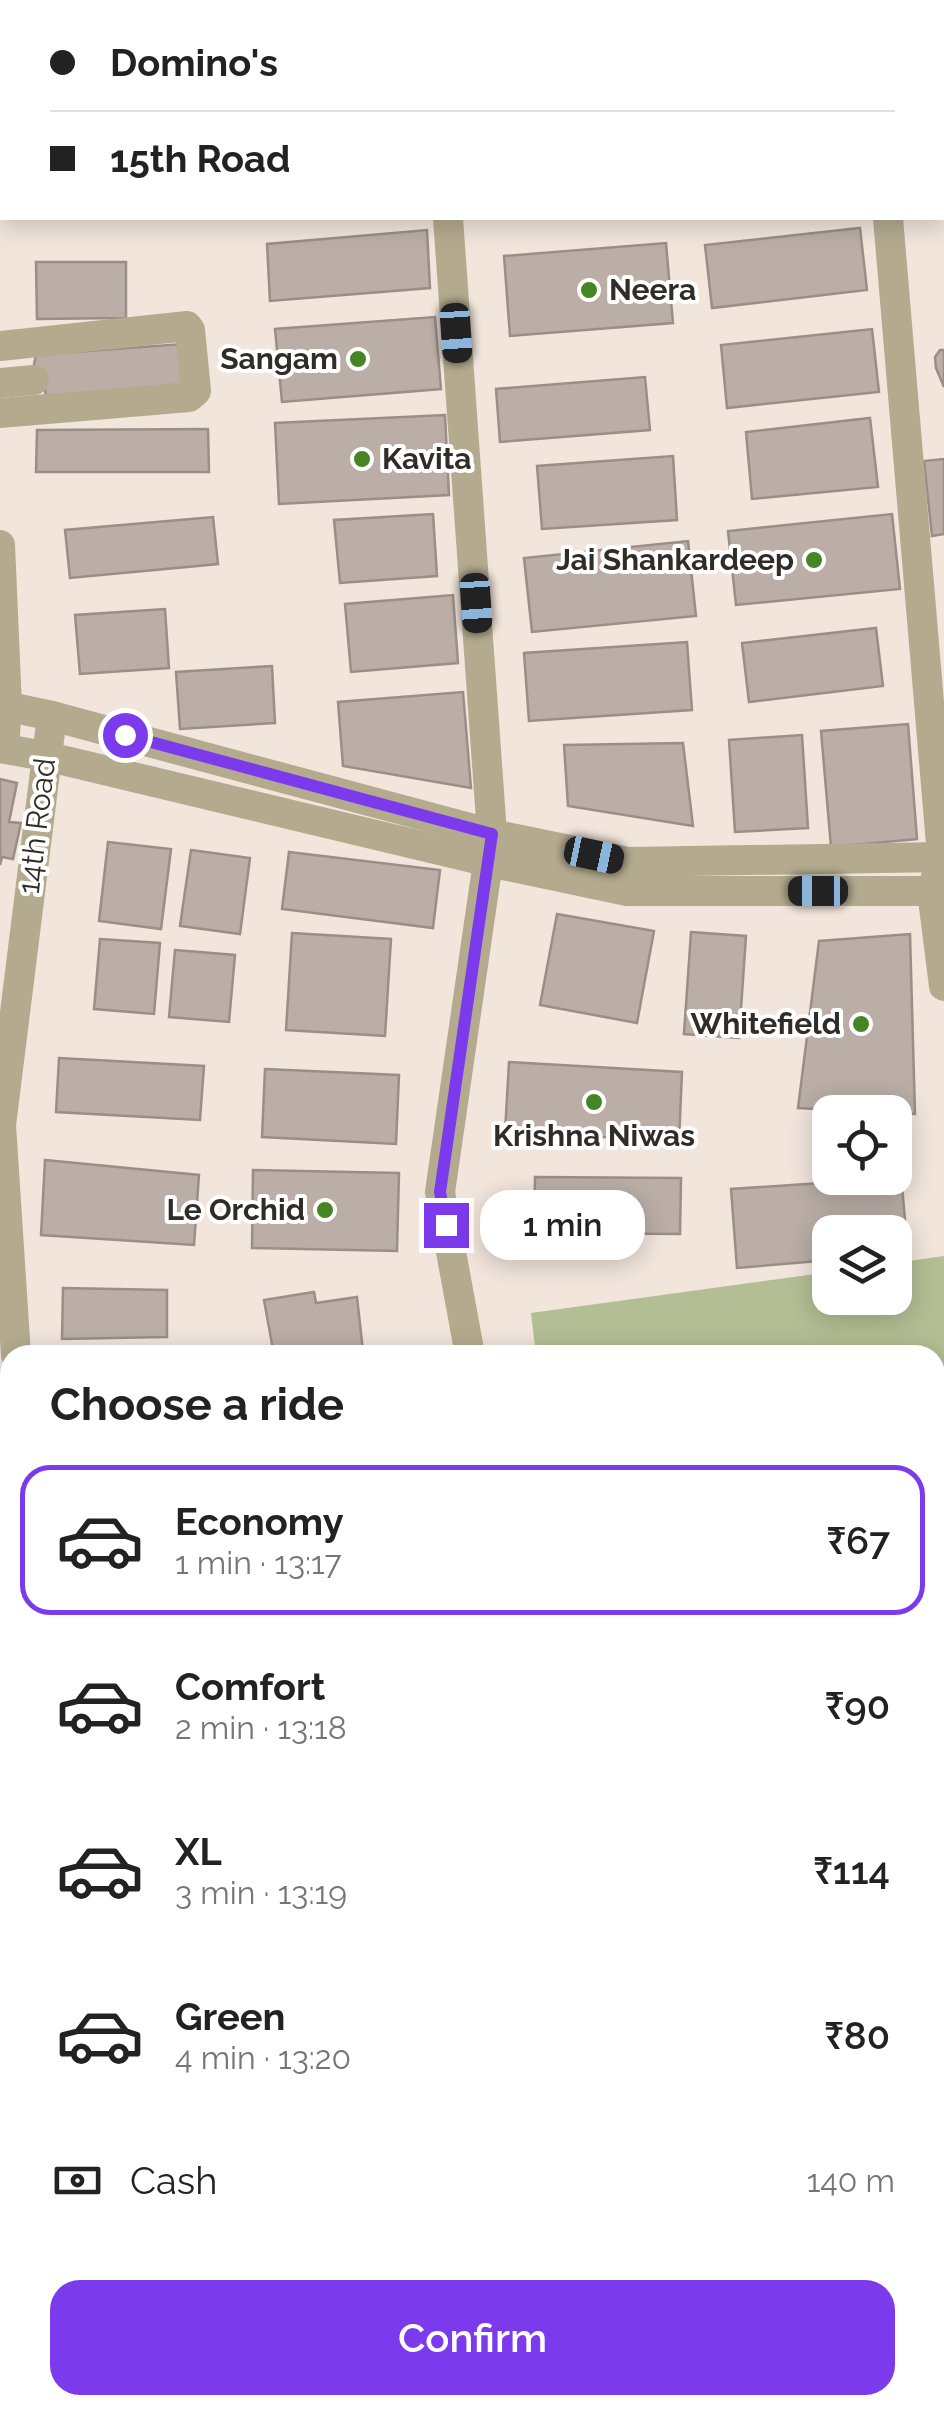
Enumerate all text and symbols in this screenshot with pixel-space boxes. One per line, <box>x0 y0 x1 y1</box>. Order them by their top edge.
text: Domino's <box>110 40 278 85</box>
text: 15th Road <box>110 136 290 181</box>
place label: Neera <box>609 272 696 307</box>
marker: Neera <box>578 279 600 301</box>
car <box>439 302 473 364</box>
place label: Sangam <box>220 341 338 376</box>
marker: Sangam <box>347 348 369 370</box>
place label: Kavita <box>382 441 472 476</box>
marker: Kavita <box>351 448 373 470</box>
place label: Jai Shankardeep <box>556 542 794 577</box>
marker: Jai Shankardeep <box>803 549 825 571</box>
car <box>459 572 493 634</box>
route start <box>103 713 148 758</box>
street label: 14th Road <box>11 756 62 896</box>
car <box>562 834 626 876</box>
car <box>788 876 848 906</box>
place label: Whitefield <box>691 1006 841 1041</box>
marker: Whitefield <box>850 1013 872 1035</box>
marker: Krishna Niwas <box>583 1091 605 1113</box>
map controls <box>812 1095 912 1315</box>
button: locate <box>812 1095 912 1195</box>
place label: Krishna Niwas <box>493 1118 695 1153</box>
callout: 1 min <box>481 1190 646 1260</box>
place label: Le Orchid <box>166 1192 305 1227</box>
marker: Le Orchid <box>314 1199 336 1221</box>
route end <box>424 1203 469 1248</box>
text: 1 min <box>523 1206 602 1243</box>
button: layers <box>812 1215 912 1315</box>
text: Choose a ride <box>50 1378 344 1431</box>
icon: car <box>55 1495 145 1585</box>
text: Economy <box>175 1499 344 1544</box>
text: ₹67 <box>827 1518 890 1563</box>
text: 1 min · 13:17 <box>175 1544 342 1581</box>
icon: car <box>55 1660 145 1750</box>
text: Comfort <box>175 1664 325 1709</box>
text: ₹90 <box>825 1683 890 1728</box>
text: 2 min · 13:18 <box>175 1709 347 1746</box>
icon: car <box>55 1825 145 1915</box>
text: XL <box>175 1829 222 1874</box>
text: ₹114 <box>813 1848 890 1893</box>
text: 3 min · 13:19 <box>175 1874 347 1911</box>
icon: car <box>55 1990 145 2080</box>
text: Green <box>175 1994 285 2039</box>
text: ₹80 <box>824 2013 890 2058</box>
text: 4 min · 13:20 <box>175 2039 351 2076</box>
icon: cash <box>50 2153 105 2208</box>
text: Cash <box>130 2158 217 2203</box>
text: 140 m <box>807 2162 895 2199</box>
button: Confirm <box>50 2280 895 2395</box>

